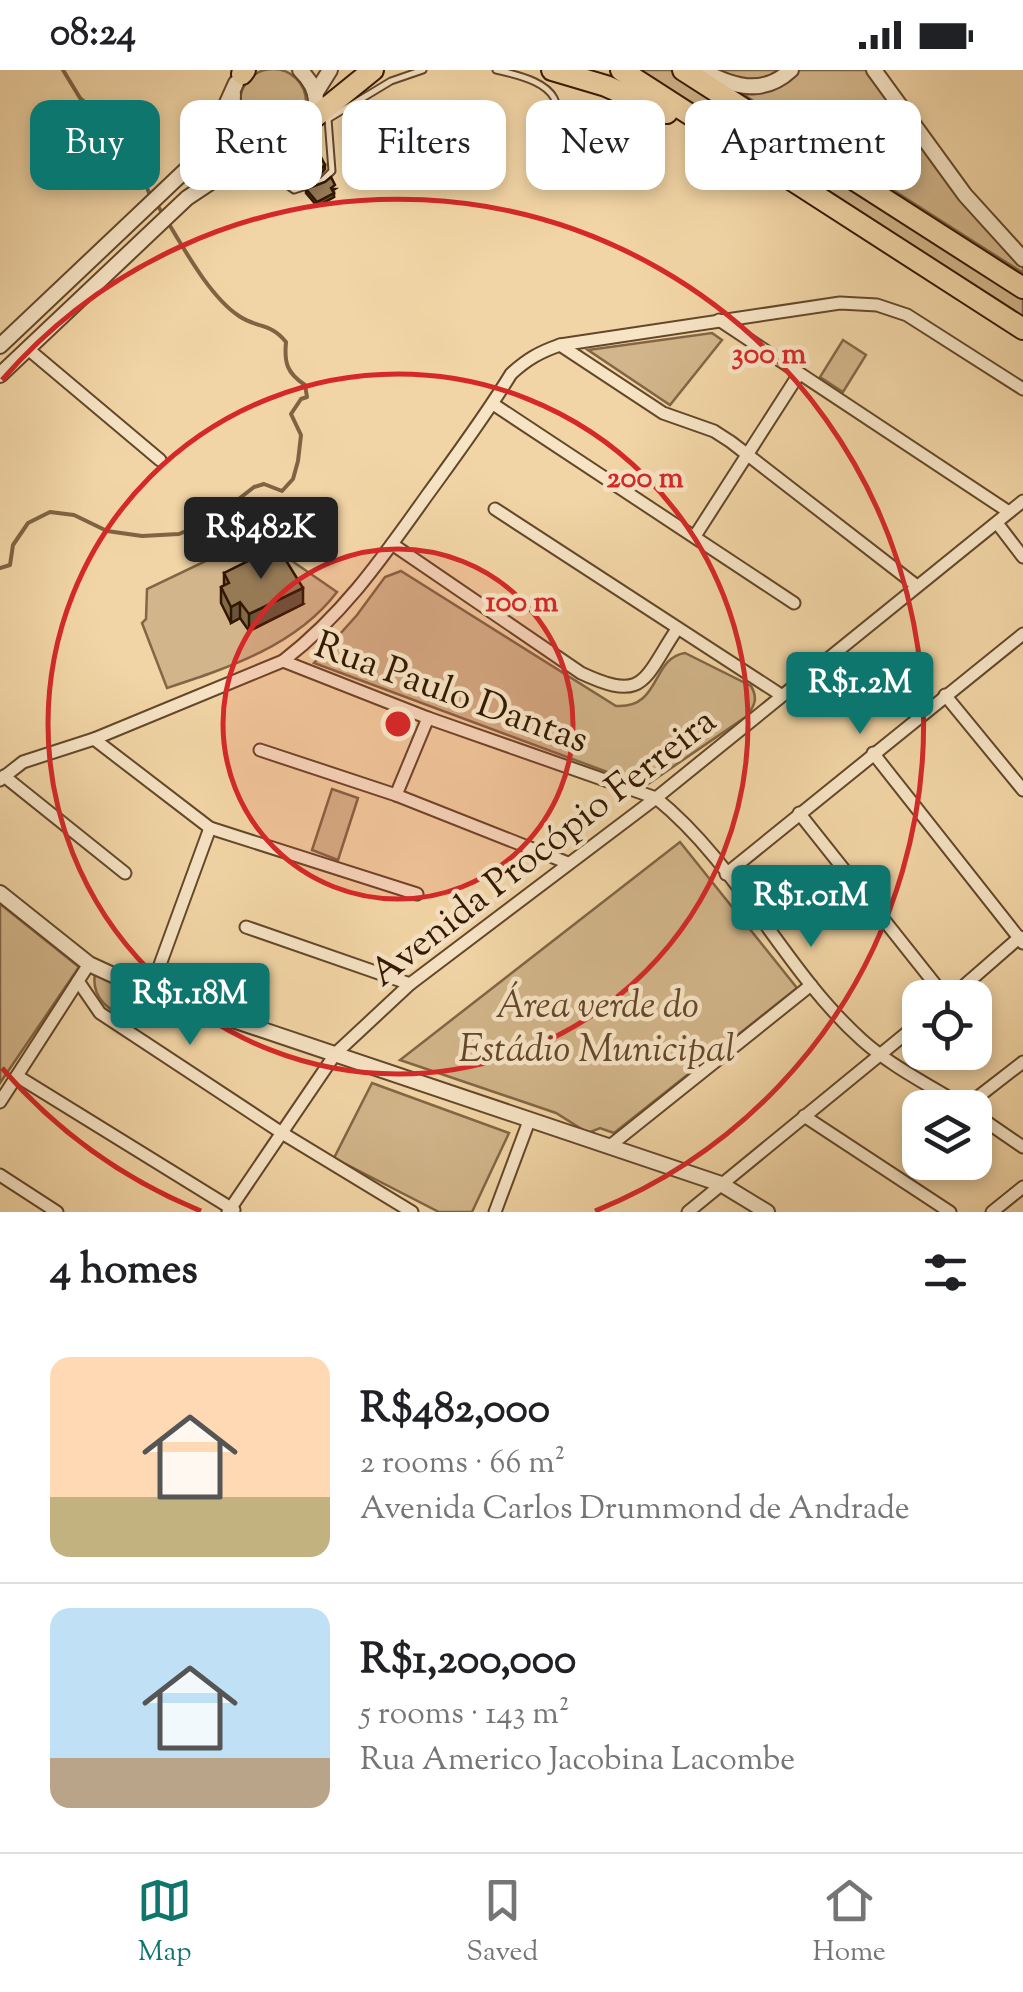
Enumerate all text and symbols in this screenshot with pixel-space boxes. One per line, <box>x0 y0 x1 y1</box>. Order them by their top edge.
text: 08:24 <box>50 8 136 62</box>
chip: Buy <box>30 100 160 190</box>
chip: Rent <box>180 100 322 190</box>
chip: Filters <box>342 100 506 190</box>
chip: New <box>526 100 665 190</box>
chip: Apartment <box>685 100 921 190</box>
text: 300 m <box>732 334 807 377</box>
text: 200 m <box>607 458 684 501</box>
pin: R$482K <box>180 497 342 582</box>
text: R$482K <box>206 506 316 552</box>
text: 100 m <box>486 582 559 625</box>
street label: Rua Paulo Dantas <box>306 620 595 769</box>
pin: R$1.2M <box>779 652 941 737</box>
text: R$1.2M <box>808 661 912 707</box>
street label: Avenida Procópio Ferreira <box>360 697 729 1002</box>
centre of rings <box>380 706 416 742</box>
pin: R$1.01M <box>719 865 903 950</box>
text: R$1.01M <box>753 874 869 920</box>
pin: R$1.18M <box>98 963 282 1048</box>
text: R$1.18M <box>133 972 247 1018</box>
map controls <box>902 980 992 1180</box>
button: locate <box>902 980 992 1070</box>
park label: Área verde do Estádio Municipal <box>459 981 735 1079</box>
button: layers <box>902 1090 992 1180</box>
text: 4 homes <box>50 1242 198 1302</box>
icon: filters <box>918 1245 973 1300</box>
text: R$482,000 <box>360 1381 550 1441</box>
icon: home <box>130 1397 250 1517</box>
text: 2 rooms · 66 m² <box>360 1441 565 1487</box>
text: Avenida Carlos Drummond de Andrade <box>360 1487 910 1533</box>
text: R$1,200,000 <box>360 1632 576 1692</box>
icon: home <box>130 1648 250 1768</box>
text: 5 rooms · 143 m² <box>360 1692 570 1738</box>
text: Rua Americo Jacobina Lacombe <box>360 1738 795 1784</box>
tab: Map <box>137 1873 192 1973</box>
tab: Saved <box>466 1873 538 1973</box>
tab: Home <box>812 1873 886 1973</box>

